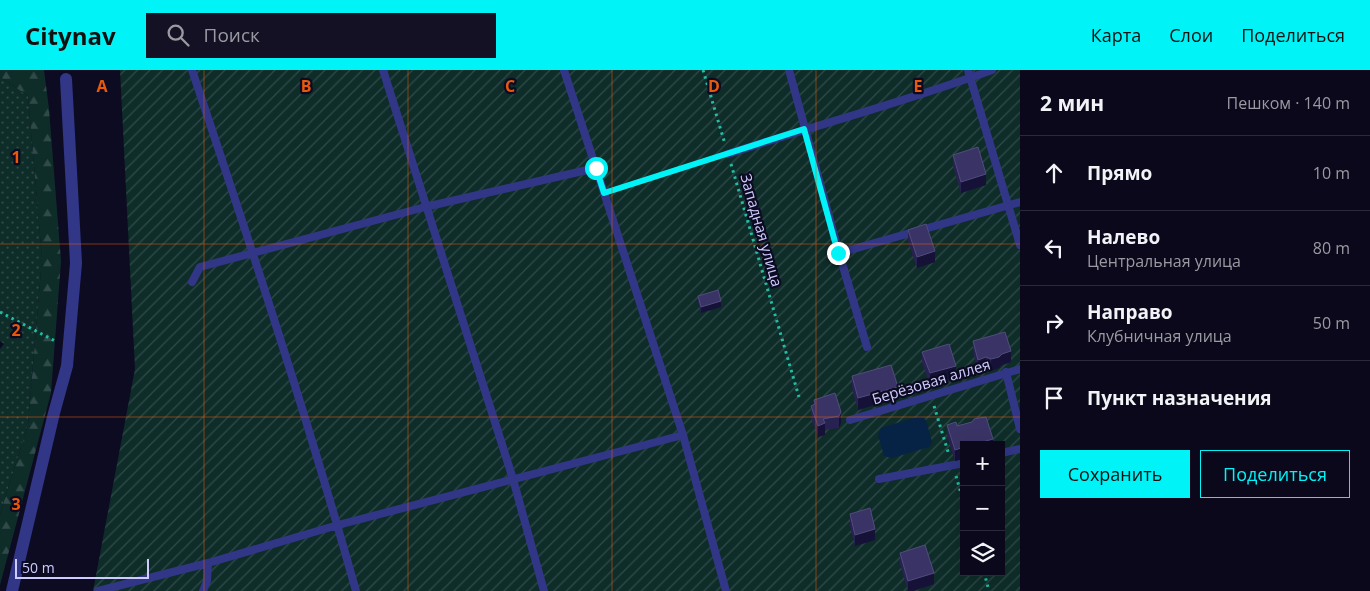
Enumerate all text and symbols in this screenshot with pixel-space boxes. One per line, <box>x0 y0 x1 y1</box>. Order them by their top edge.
search box <box>146 13 496 58</box>
text: Citynav <box>25 19 116 52</box>
icon: search <box>164 21 192 49</box>
text: Поиск <box>204 22 260 48</box>
text: Карта <box>1091 23 1141 47</box>
text: Слои <box>1169 23 1213 47</box>
text: Поделиться <box>1241 23 1345 47</box>
text: A <box>96 75 108 97</box>
text: B <box>301 75 311 97</box>
text: C <box>505 75 515 97</box>
text: D <box>708 75 720 97</box>
text: E <box>914 75 923 97</box>
text: 2 мин <box>1040 89 1104 117</box>
text: Пешком · 140 m <box>1227 92 1350 114</box>
text: 1 <box>11 146 21 168</box>
route start <box>585 157 608 180</box>
icon: ahead <box>1040 159 1068 187</box>
text: Прямо <box>1087 160 1152 186</box>
text: 10 m <box>1313 162 1350 184</box>
street label: Западная улица <box>736 171 788 289</box>
text: Налево <box>1087 224 1160 250</box>
icon: left <box>1040 234 1068 262</box>
text: 80 m <box>1313 237 1350 259</box>
route end <box>827 242 850 265</box>
text: Центральная улица <box>1087 250 1241 272</box>
text: Направо <box>1087 299 1173 325</box>
icon: right <box>1040 309 1068 337</box>
text: 50 m <box>1313 312 1350 334</box>
text: 2 <box>11 319 21 341</box>
text: Клубничная улица <box>1087 325 1232 347</box>
street label: Берёзовая аллея <box>869 353 993 409</box>
icon: arrive <box>1040 384 1068 412</box>
text: Пункт назначения <box>1087 385 1272 411</box>
map controls <box>960 441 1005 576</box>
button: + <box>960 441 1005 486</box>
button: Сохранить <box>1040 450 1190 498</box>
button: Поделиться <box>1200 450 1350 498</box>
button: − <box>960 486 1005 531</box>
text: 3 <box>11 493 21 515</box>
button: layers <box>960 531 1005 576</box>
scale bar <box>15 556 149 579</box>
text: 50 m <box>22 558 55 577</box>

